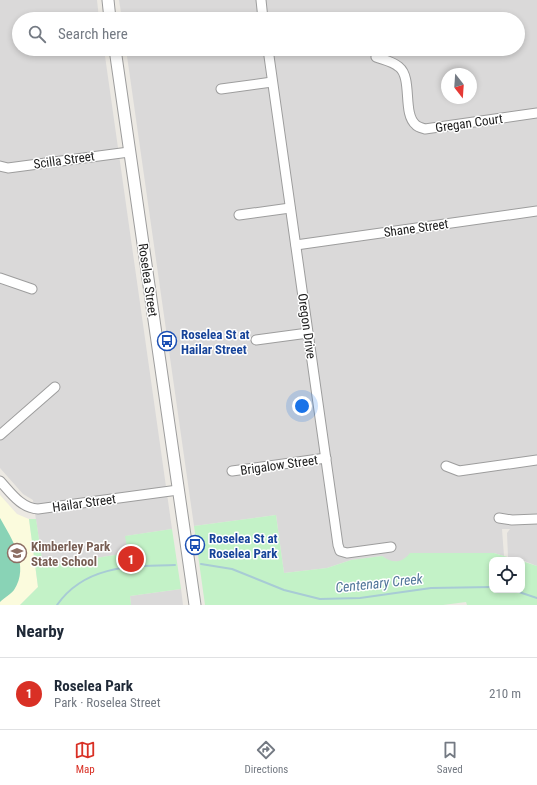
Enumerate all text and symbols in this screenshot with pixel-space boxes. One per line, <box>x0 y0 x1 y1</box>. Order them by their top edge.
search box <box>12 12 525 56</box>
icon: search <box>26 23 48 45</box>
text: Search here <box>58 25 128 43</box>
north arrow <box>441 68 477 104</box>
street label: Gregan Court <box>434 111 504 135</box>
street label: Scilla Street <box>33 148 96 172</box>
street label: Shane Street <box>383 216 449 240</box>
street label: Roselea Street <box>135 242 161 318</box>
street label: Oregon Drive <box>295 292 319 360</box>
place label: Roselea St at Hailar Street <box>181 327 250 357</box>
bus stop icon: Roselea St at Hailar Street <box>156 330 178 352</box>
your location <box>292 396 312 416</box>
street label: Brigalow Street <box>239 452 319 478</box>
street label: Hailar Street <box>51 491 117 515</box>
place label: Roselea St at Roselea Park <box>209 531 278 561</box>
bus stop icon: Roselea St at Roselea Park <box>184 534 206 556</box>
place label: Kimberley Park State School <box>31 539 111 569</box>
school or university icon: Kimberley Park State School <box>6 542 28 564</box>
pin: 1 <box>118 544 144 574</box>
map controls <box>489 557 525 593</box>
button: locate <box>489 557 525 593</box>
water label: Centenary Creek <box>335 570 424 596</box>
text: Nearby <box>16 621 64 641</box>
text: Roselea Park <box>54 677 133 695</box>
text: 1 <box>26 686 32 701</box>
text: 210 m <box>489 686 521 701</box>
text: Park · Roselea Street <box>54 695 161 710</box>
tab: Map <box>74 739 96 776</box>
tab: Directions <box>244 739 288 776</box>
tab: Saved <box>437 739 463 776</box>

